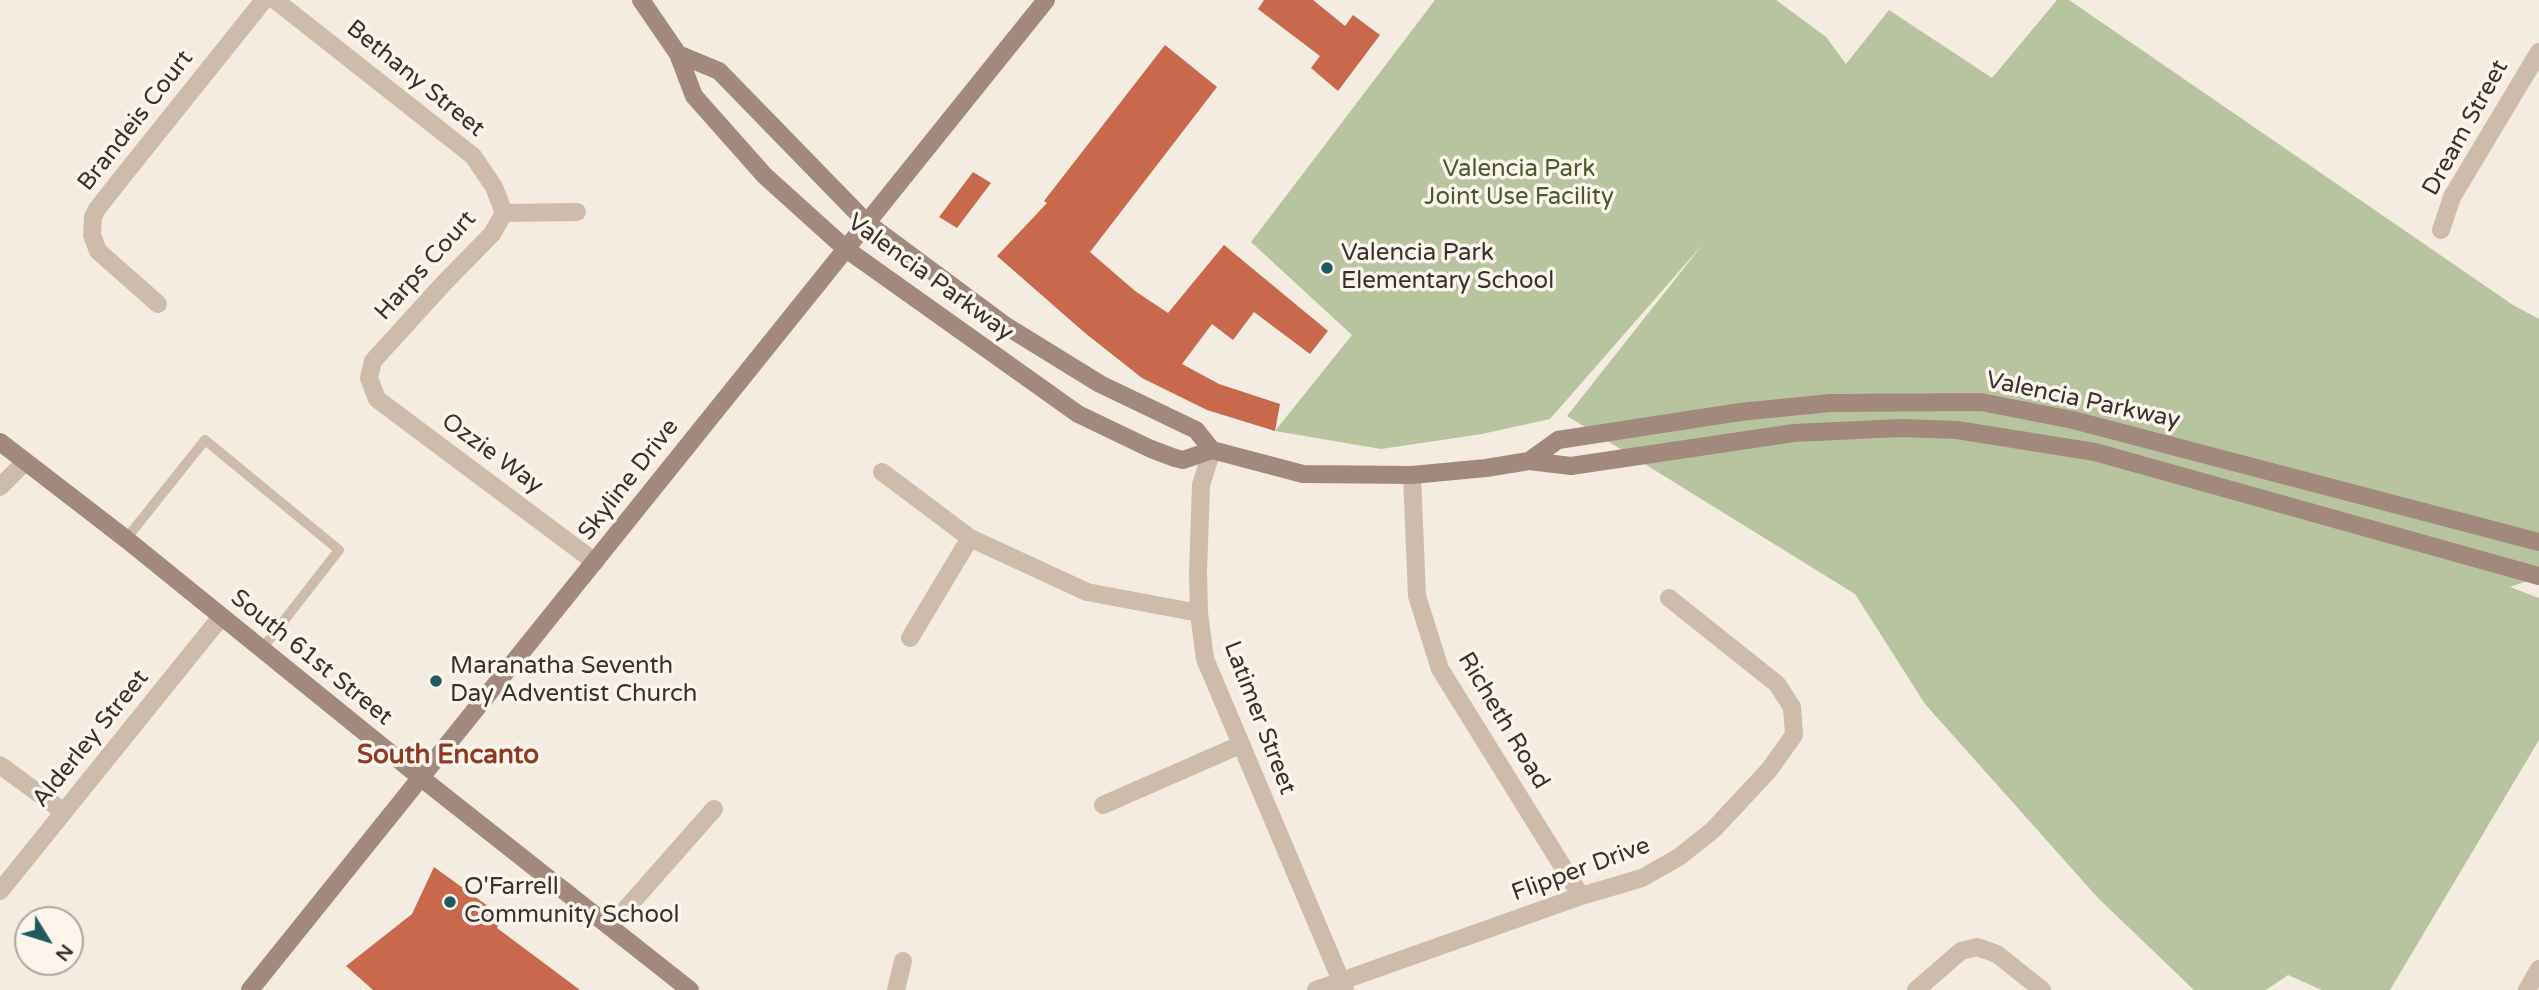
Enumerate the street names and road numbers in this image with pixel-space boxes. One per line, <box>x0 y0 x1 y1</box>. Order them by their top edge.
street label: Bethany Street <box>340 14 490 144</box>
street label: Brandeis Court <box>72 45 200 197</box>
street label: Dream Street <box>2417 55 2515 201</box>
street label: Harps Court <box>369 205 483 327</box>
street label: Valencia Parkway <box>842 208 1018 348</box>
street label: Valencia Parkway <box>1983 366 2183 436</box>
street label: Ozzie Way <box>436 407 548 501</box>
street label: Skyline Drive <box>573 414 685 546</box>
street label: South 61st Street <box>224 584 398 732</box>
street label: Latimer Street <box>1217 637 1301 799</box>
street label: Richeth Road <box>1451 647 1555 795</box>
street label: Alderley Street <box>27 664 155 814</box>
street label: Flipper Drive <box>1508 832 1654 908</box>

